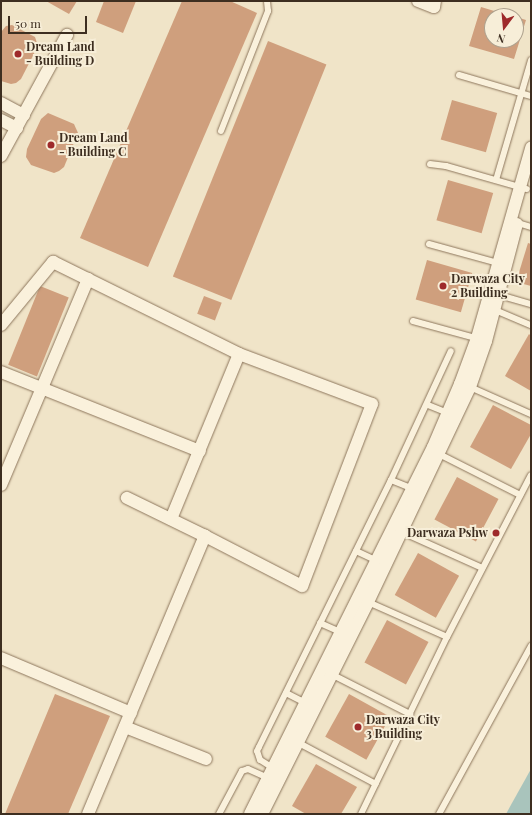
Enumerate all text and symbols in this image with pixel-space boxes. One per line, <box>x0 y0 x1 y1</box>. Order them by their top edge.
scale bar <box>10 8 89 34</box>
north arrow <box>484 8 524 48</box>
text: 50 m <box>15 15 41 31</box>
text: N <box>495 31 507 47</box>
place label: Dream Land - Building D <box>26 40 95 68</box>
marker: Dream Land - Building D <box>13 49 23 59</box>
place label: Dream Land - Building C <box>59 131 128 159</box>
marker: Dream Land - Building C <box>46 140 56 150</box>
place label: Darwaza City 2 Building <box>451 272 525 300</box>
marker: Darwaza City 2 Building <box>438 281 448 291</box>
place label: Darwaza Pshw <box>407 526 488 540</box>
marker: Darwaza Pshw <box>491 528 501 538</box>
place label: Darwaza City 3 Building <box>366 713 440 741</box>
marker: Darwaza City 3 Building <box>353 722 363 732</box>

